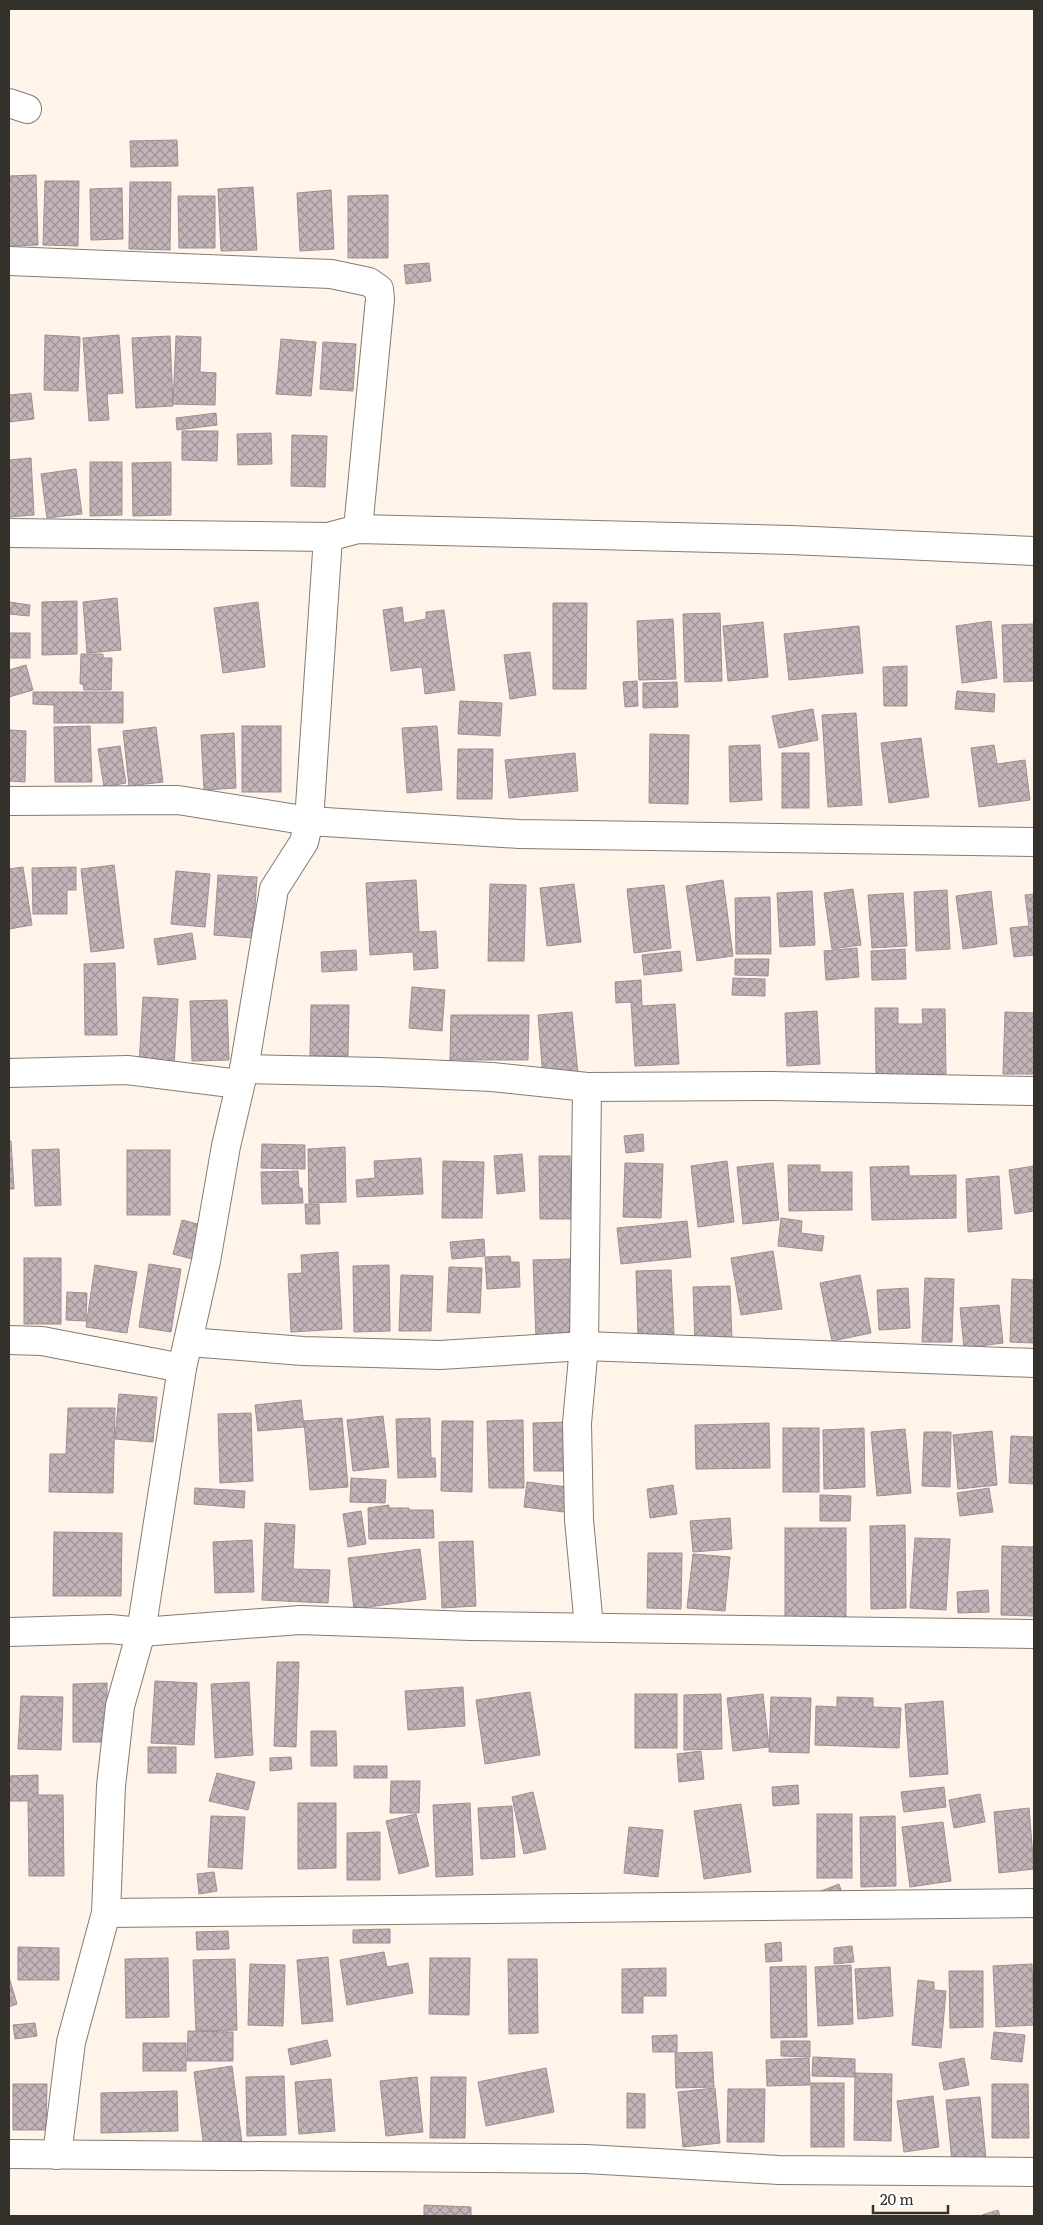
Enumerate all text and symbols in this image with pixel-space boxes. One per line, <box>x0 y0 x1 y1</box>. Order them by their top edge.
scale bar <box>873 2182 948 2214</box>
text: 20 m <box>880 2187 914 2210</box>

